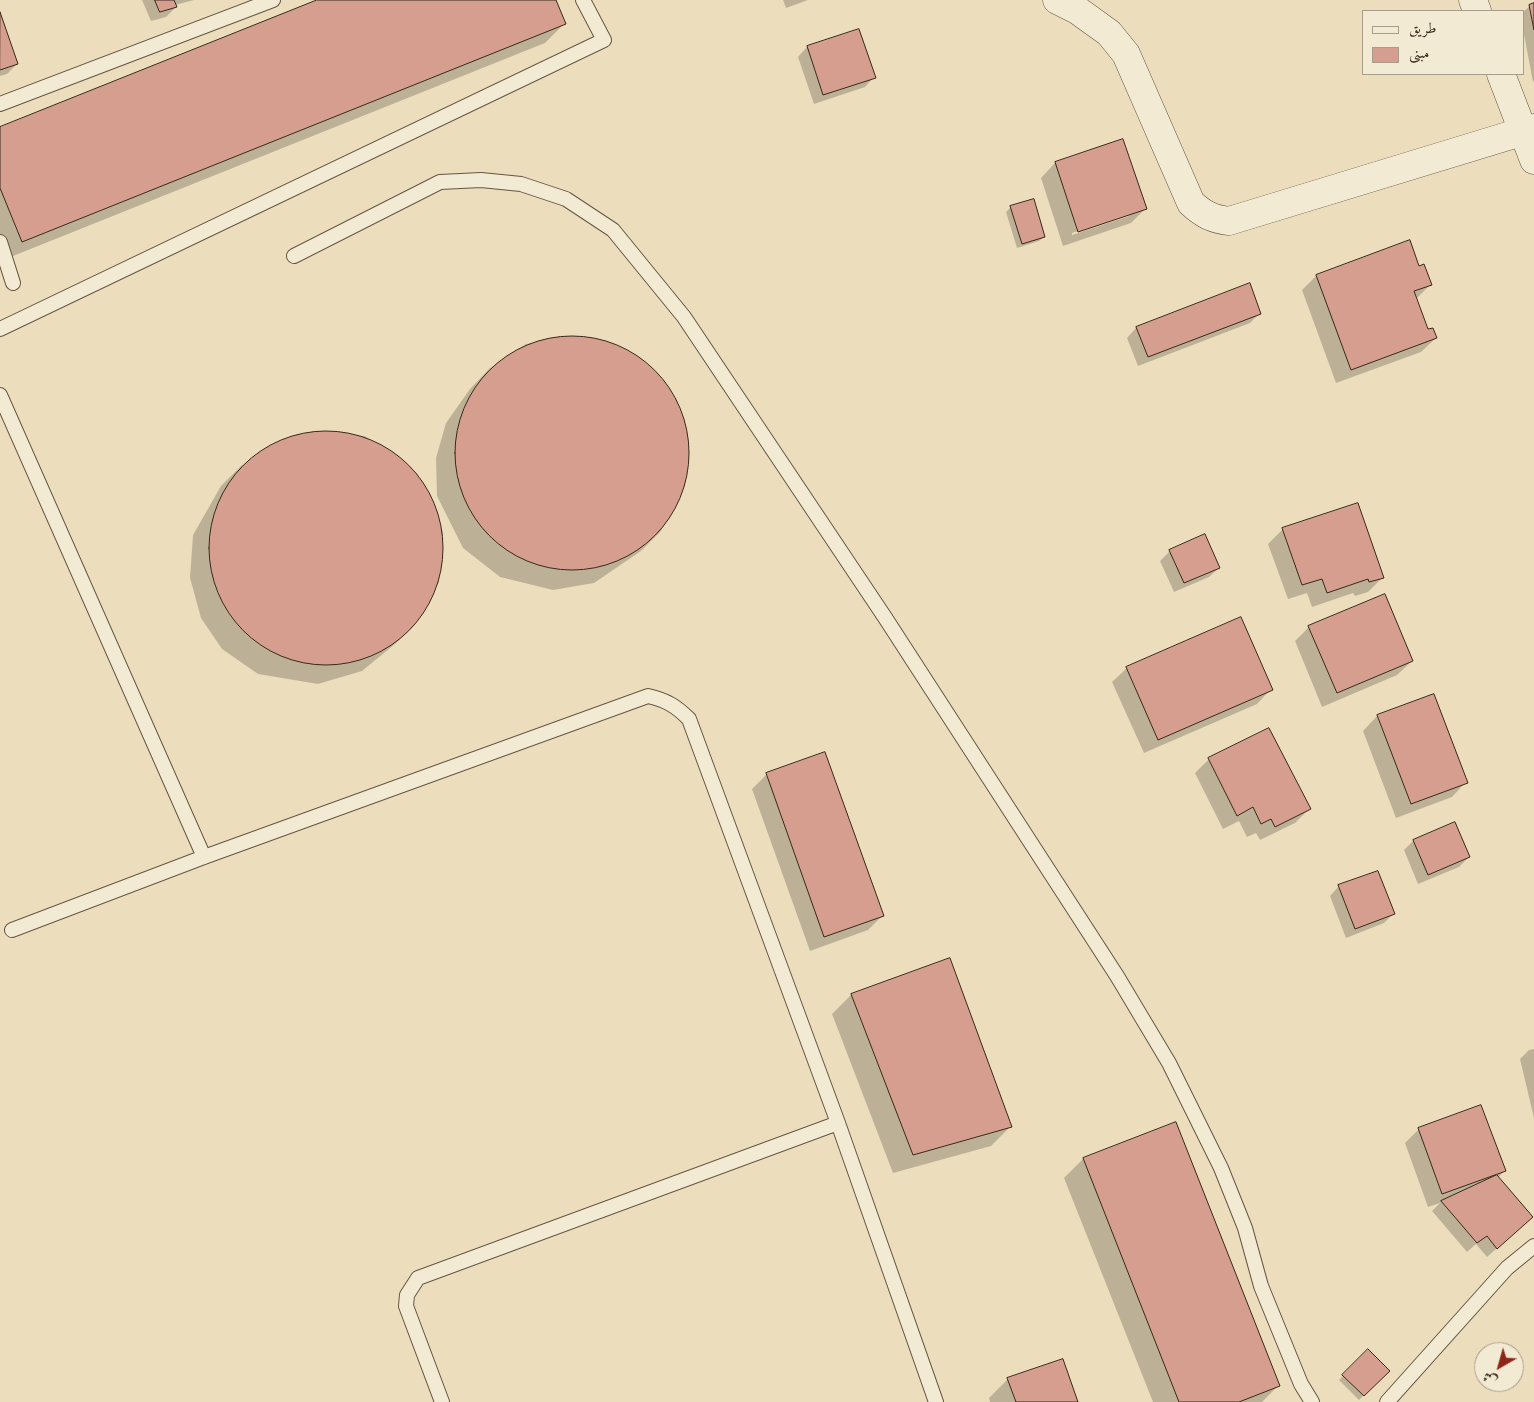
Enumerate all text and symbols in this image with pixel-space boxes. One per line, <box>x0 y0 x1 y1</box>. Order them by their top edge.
legend <box>1362 10 1524 75</box>
text: طريق <box>1409 19 1436 37</box>
text: مبنى <box>1409 44 1429 62</box>
north arrow <box>1474 1342 1524 1392</box>
text: ش <box>1479 1367 1501 1389</box>

